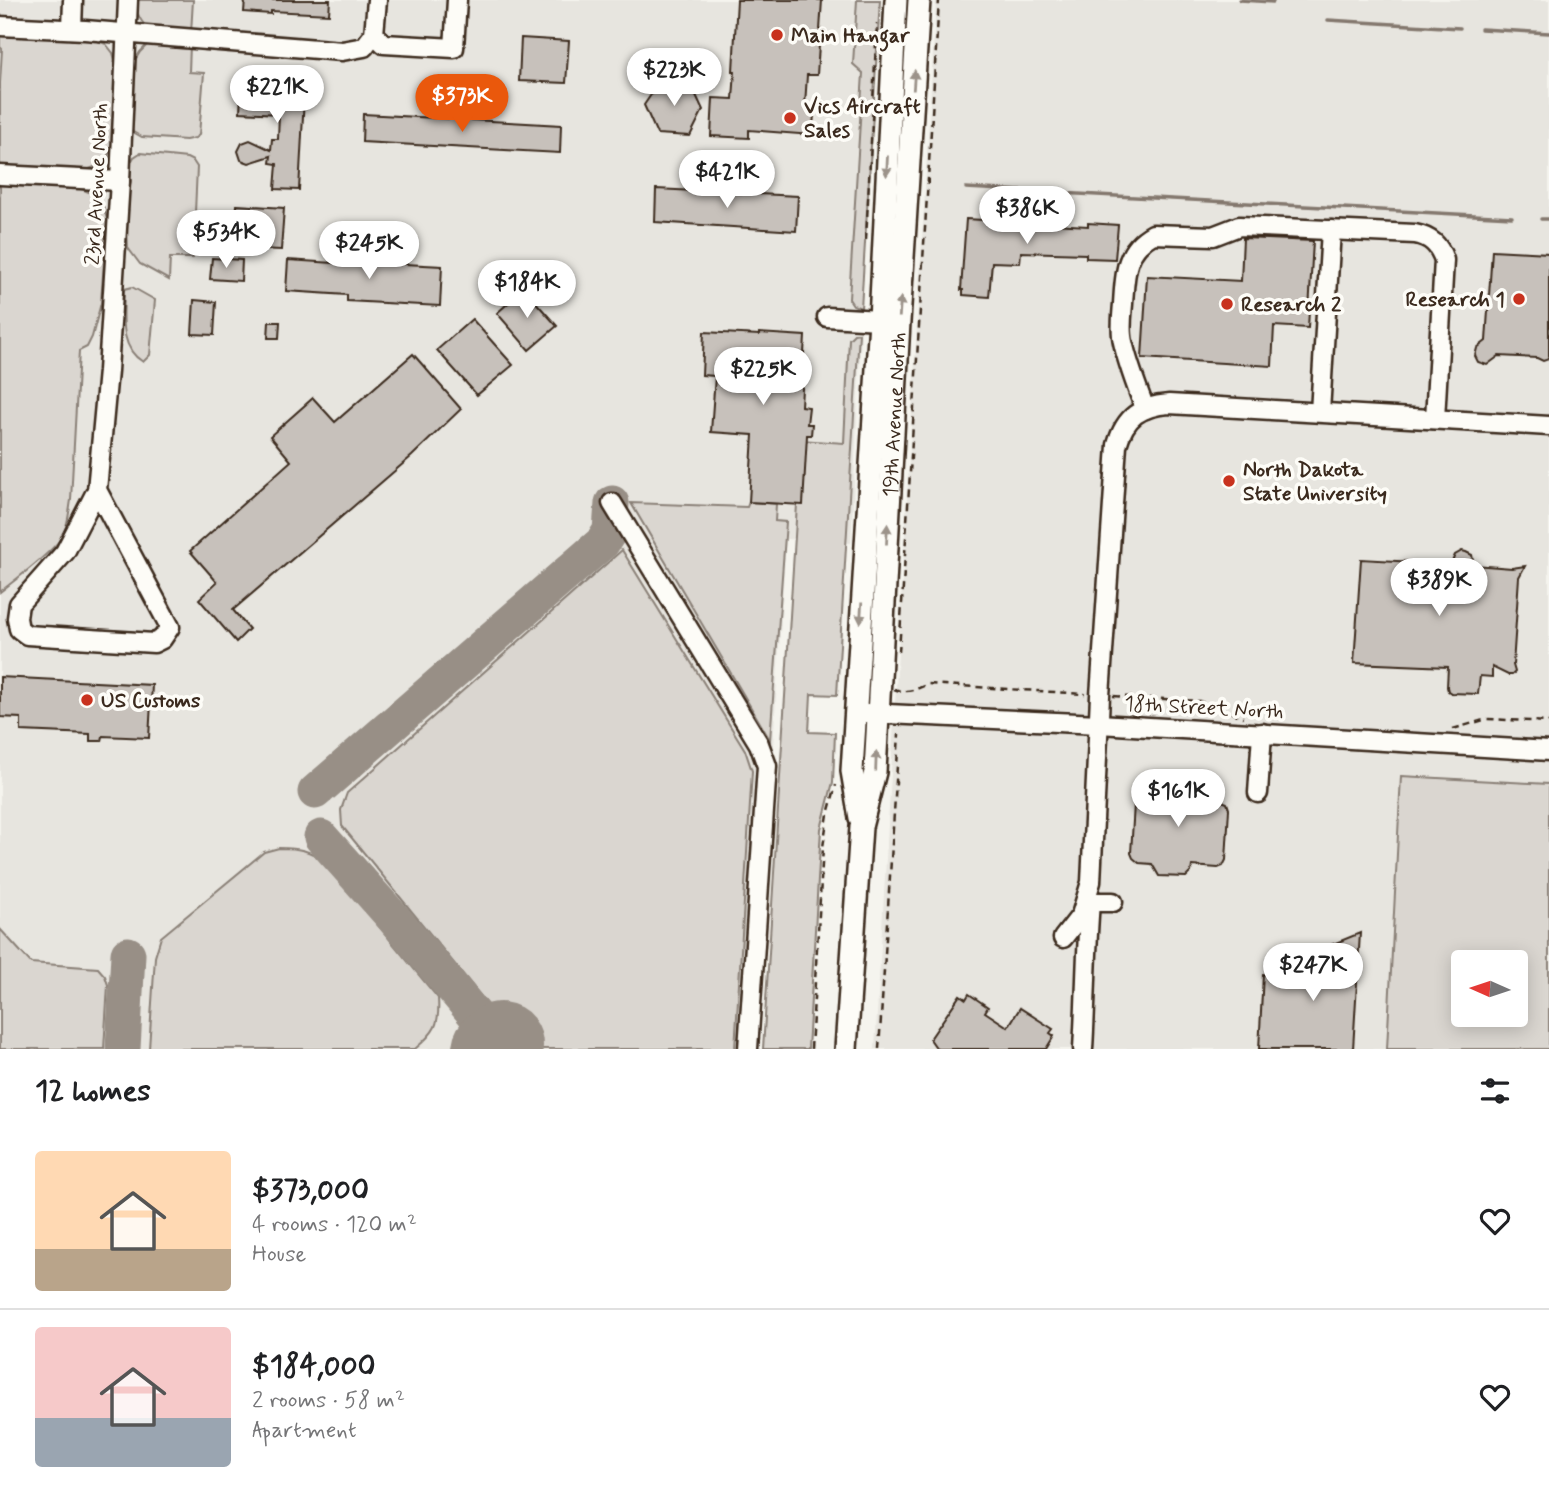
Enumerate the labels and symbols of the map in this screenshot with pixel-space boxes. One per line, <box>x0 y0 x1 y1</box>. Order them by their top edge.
place label: Main Hangar <box>791 22 911 52</box>
marker: Main Hangar <box>769 27 785 43</box>
pin: $223K <box>625 48 723 108</box>
pin: $221K <box>228 66 326 125</box>
one-way arrow <box>909 68 920 90</box>
pin: $373K <box>413 74 511 134</box>
place label: Vics Aircraft Sales <box>804 93 921 145</box>
street label: 23rd Avenue North <box>79 102 115 266</box>
marker: Vics Aircraft Sales <box>782 110 798 126</box>
pin: $421K <box>678 150 776 210</box>
one-way arrow <box>881 155 892 177</box>
pin: $386K <box>978 187 1076 246</box>
pin: $534K <box>177 210 275 270</box>
pin: $245K <box>320 222 418 281</box>
pin: $184K <box>478 260 576 320</box>
place label: Research 1 <box>1406 286 1505 314</box>
place label: Research 2 <box>1241 291 1342 319</box>
marker: Research 1 <box>1511 291 1527 307</box>
one-way arrow <box>895 295 906 317</box>
marker: Research 2 <box>1219 296 1235 312</box>
street label: 19th Avenue North <box>877 332 913 498</box>
pin: $225K <box>714 348 812 407</box>
place label: North Dakota State University <box>1243 456 1387 508</box>
marker: North Dakota State University <box>1221 473 1237 489</box>
one-way arrow <box>882 522 893 544</box>
pin: $389K <box>1390 558 1488 618</box>
one-way arrow <box>856 603 867 625</box>
place label: US Customs <box>101 687 201 715</box>
street label: 18th Street North <box>1124 690 1284 726</box>
marker: US Customs <box>79 692 95 708</box>
one-way arrow <box>870 750 881 772</box>
pin: $161K <box>1129 770 1227 829</box>
pin: $247K <box>1264 944 1362 1003</box>
north arrow <box>1451 950 1528 1027</box>

